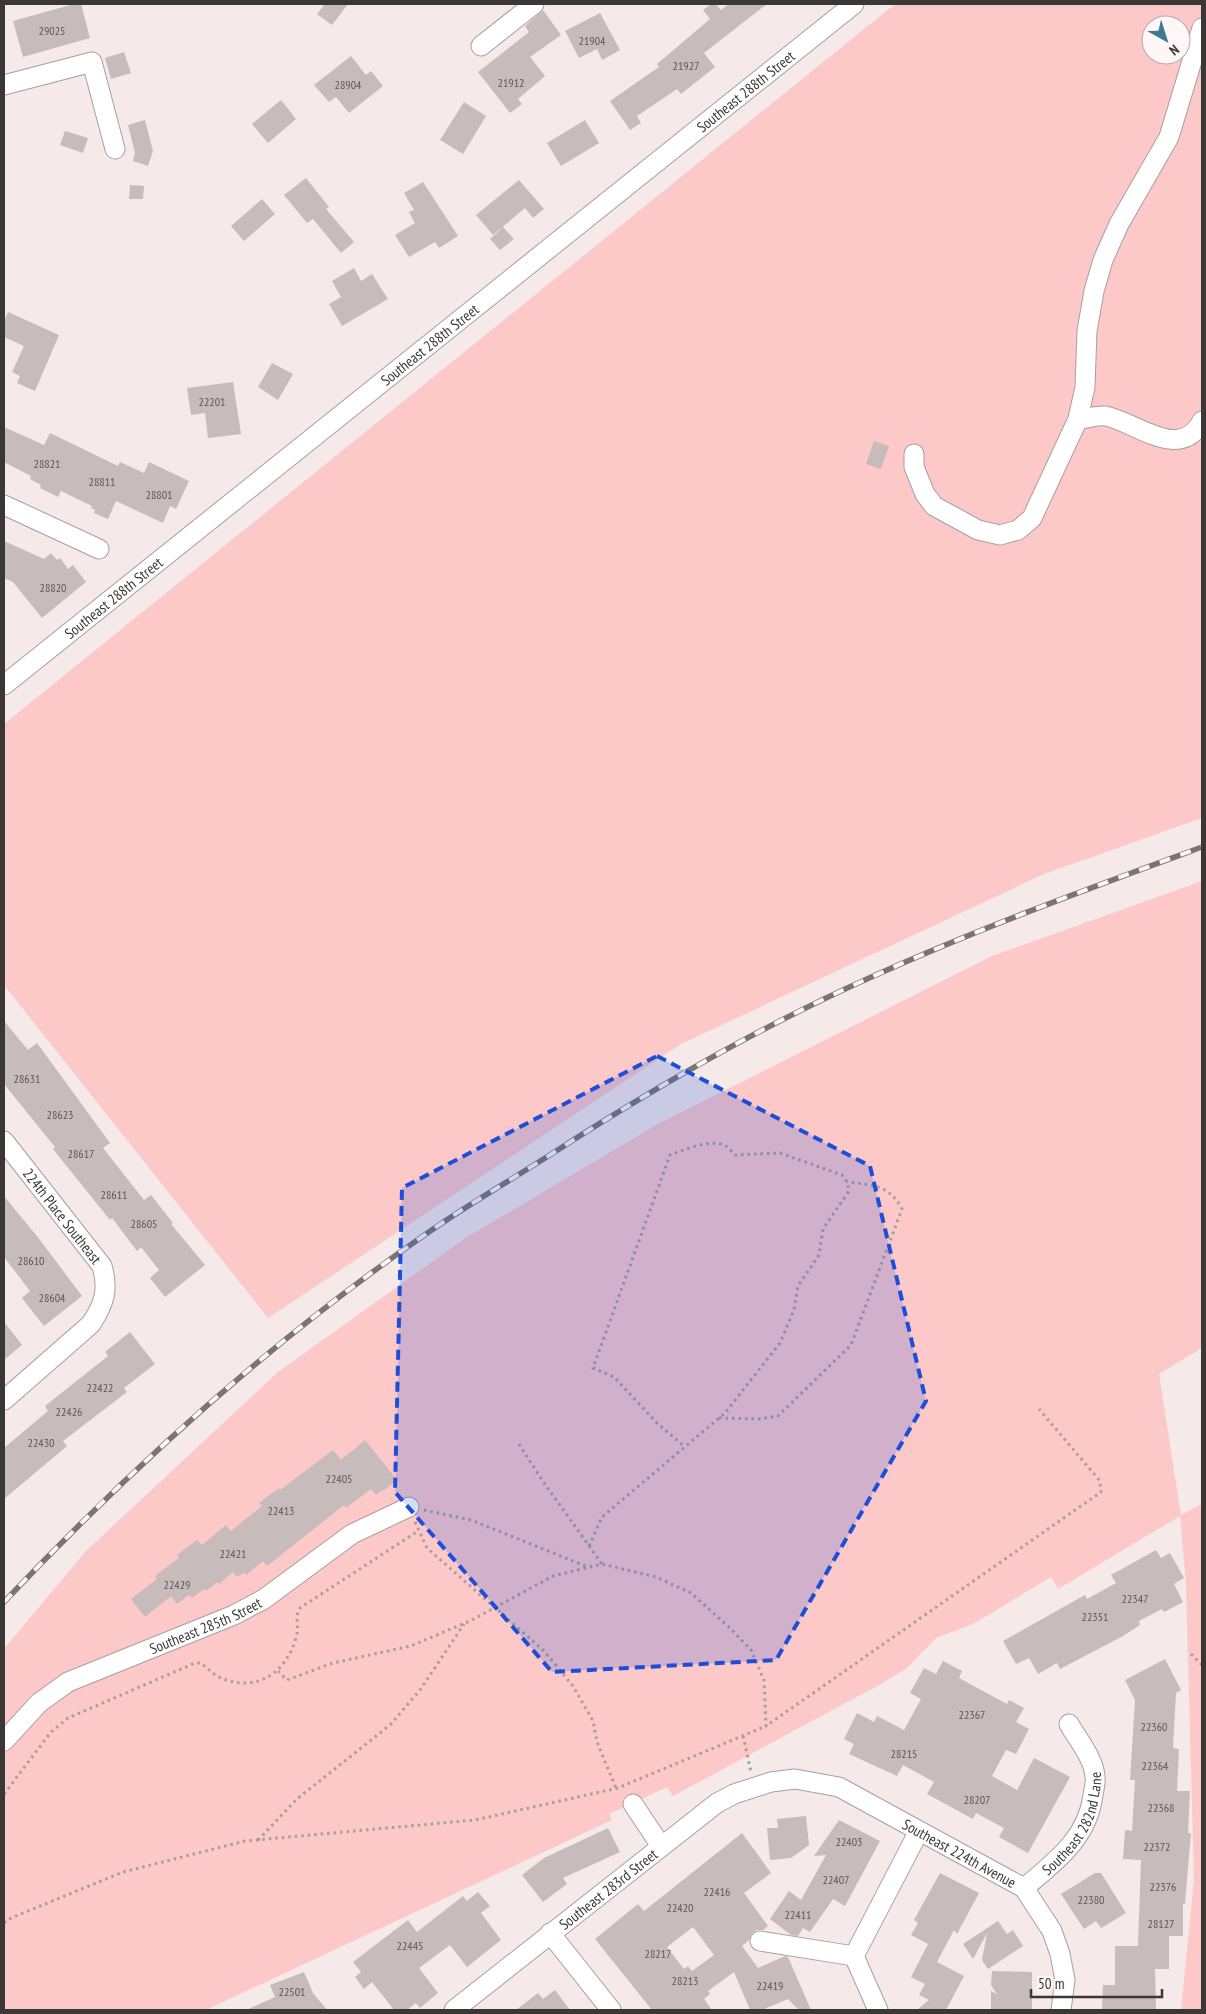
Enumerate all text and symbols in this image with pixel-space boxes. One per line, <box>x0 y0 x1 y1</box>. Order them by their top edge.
north arrow <box>1141 15 1191 65</box>
house number: 29025 <box>38 23 66 38</box>
house number: 21904 <box>578 33 606 48</box>
text: N <box>1166 41 1183 59</box>
street label: Southeast 288th Street <box>693 46 798 136</box>
house number: 21927 <box>672 58 700 73</box>
house number: 21912 <box>497 75 525 90</box>
house number: 28904 <box>334 77 362 92</box>
street label: Southeast 288th Street <box>377 299 482 389</box>
house number: 22201 <box>198 394 226 409</box>
house number: 28821 <box>33 456 61 471</box>
house number: 28811 <box>88 474 116 489</box>
house number: 28801 <box>145 487 173 502</box>
street label: Southeast 288th Street <box>60 552 166 642</box>
house number: 28820 <box>39 580 67 595</box>
house number: 28631 <box>13 1071 41 1086</box>
house number: 28623 <box>46 1107 74 1122</box>
house number: 28617 <box>67 1146 95 1161</box>
street label: 224th Place Southeast <box>19 1164 106 1268</box>
house number: 28611 <box>100 1187 128 1202</box>
house number: 28605 <box>130 1216 158 1231</box>
house number: 28610 <box>17 1253 45 1268</box>
house number: 28604 <box>38 1290 66 1305</box>
house number: 22422 <box>86 1380 114 1395</box>
house number: 22426 <box>55 1404 83 1419</box>
house number: 22430 <box>27 1435 55 1450</box>
house number: 22405 <box>325 1471 353 1486</box>
house number: 22413 <box>267 1503 295 1518</box>
house number: 22421 <box>219 1546 247 1561</box>
house number: 22429 <box>163 1577 191 1592</box>
house number: 22347 <box>1121 1591 1149 1606</box>
street label: Southeast 285th Street <box>146 1593 265 1658</box>
house number: 22351 <box>1081 1609 1109 1624</box>
house number: 22367 <box>958 1707 986 1722</box>
house number: 22360 <box>1140 1719 1168 1734</box>
house number: 28215 <box>890 1746 918 1761</box>
house number: 22364 <box>1141 1758 1169 1773</box>
street label: Southeast 282nd Lane <box>1038 1771 1105 1879</box>
house number: 28207 <box>963 1792 991 1807</box>
house number: 22368 <box>1147 1800 1175 1815</box>
street label: Southeast 224th Avenue <box>899 1814 1020 1891</box>
house number: 22403 <box>835 1834 863 1849</box>
house number: 22372 <box>1143 1839 1171 1854</box>
street label: Southeast 283rd Street <box>555 1844 661 1933</box>
house number: 22407 <box>822 1872 850 1887</box>
house number: 22376 <box>1149 1879 1177 1894</box>
house number: 22416 <box>703 1884 731 1899</box>
house number: 22380 <box>1077 1892 1105 1907</box>
house number: 22420 <box>666 1900 694 1915</box>
house number: 22411 <box>784 1907 812 1922</box>
house number: 28127 <box>1147 1916 1175 1931</box>
house number: 22445 <box>396 1938 424 1953</box>
house number: 28217 <box>644 1946 672 1961</box>
scale bar <box>1031 1966 1162 1998</box>
house number: 28213 <box>671 1973 699 1988</box>
text: 50 m <box>1038 1974 1064 1993</box>
house number: 22419 <box>756 1978 784 1993</box>
house number: 22501 <box>278 1984 306 1999</box>

